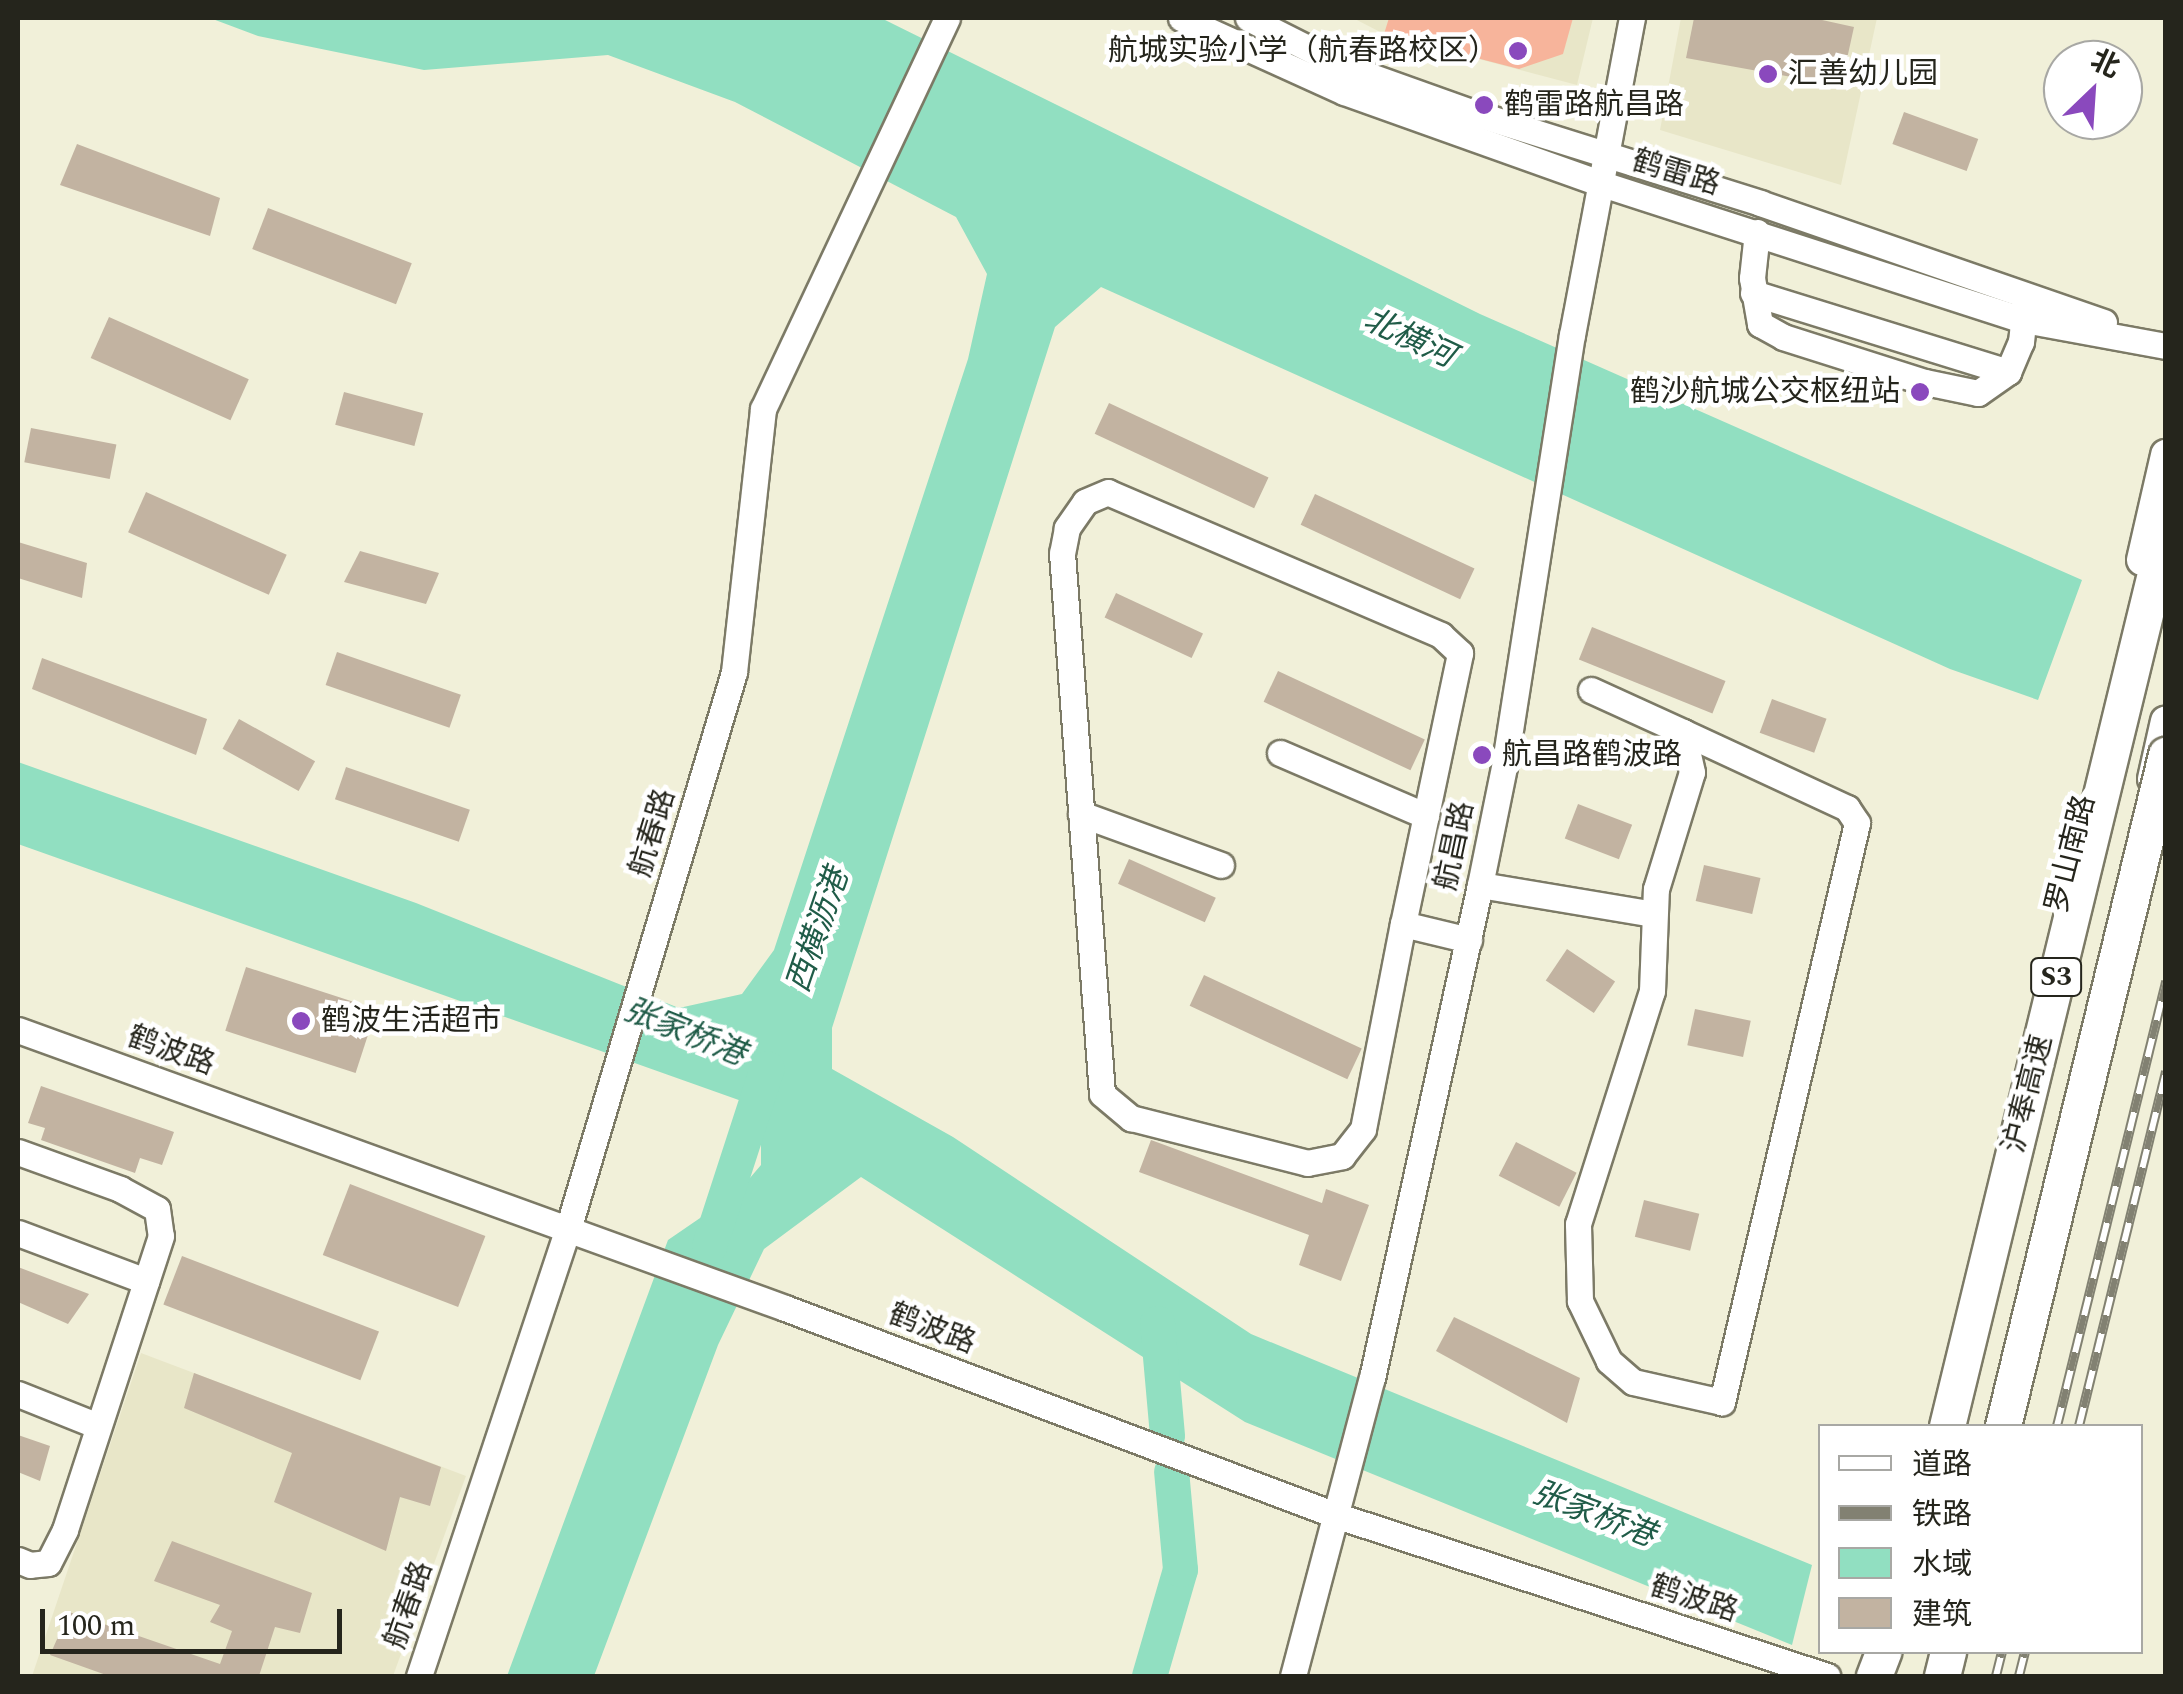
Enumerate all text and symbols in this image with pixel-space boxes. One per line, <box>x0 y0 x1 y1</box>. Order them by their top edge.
place label: 航城实验小学（航春路校区） <box>1108 33 1498 69</box>
text: 北 <box>2083 39 2127 90</box>
marker: 航城实验小学（航春路校区） <box>1507 40 1529 62</box>
north arrow <box>2043 40 2143 140</box>
place label: 汇善幼儿园 <box>1788 56 1938 92</box>
marker: 汇善幼儿园 <box>1757 63 1779 85</box>
place label: 鹤雷路航昌路 <box>1504 87 1684 123</box>
marker: 鹤雷路航昌路 <box>1473 94 1495 116</box>
street label: 鹤雷路 <box>1628 143 1724 203</box>
water label: 北横河 <box>1357 301 1461 377</box>
place label: 鹤沙航城公交枢纽站 <box>1630 374 1900 410</box>
marker: 鹤沙航城公交枢纽站 <box>1909 381 1931 403</box>
place label: 航昌路鹤波路 <box>1502 737 1682 773</box>
marker: 航昌路鹤波路 <box>1471 744 1493 766</box>
street label: 航春路 <box>623 785 683 881</box>
street label: 罗山南路 <box>2039 791 2103 917</box>
street label: 航昌路 <box>1428 798 1482 894</box>
water label: 西横沥港 <box>780 864 858 998</box>
road number: S3 <box>2028 954 2084 1000</box>
water label: 张家桥港 <box>617 991 751 1075</box>
place label: 鹤波生活超市 <box>321 1003 501 1039</box>
marker: 鹤波生活超市 <box>290 1010 312 1032</box>
street label: 鹤波路 <box>123 1019 219 1083</box>
street label: 沪奉高速 <box>1996 1031 2060 1157</box>
street label: 鹤波路 <box>884 1296 980 1362</box>
legend <box>1818 1424 2143 1654</box>
text: 道路 <box>1912 1442 1972 1488</box>
water label: 张家桥港 <box>1526 1474 1660 1556</box>
text: 铁路 <box>1912 1492 1972 1538</box>
text: 水域 <box>1912 1542 1972 1588</box>
street label: 航春路 <box>377 1557 441 1653</box>
street label: 鹤波路 <box>1646 1568 1742 1630</box>
scale bar <box>45 1589 348 1651</box>
text: 建筑 <box>1912 1592 1972 1638</box>
text: 100 m <box>57 1603 135 1649</box>

